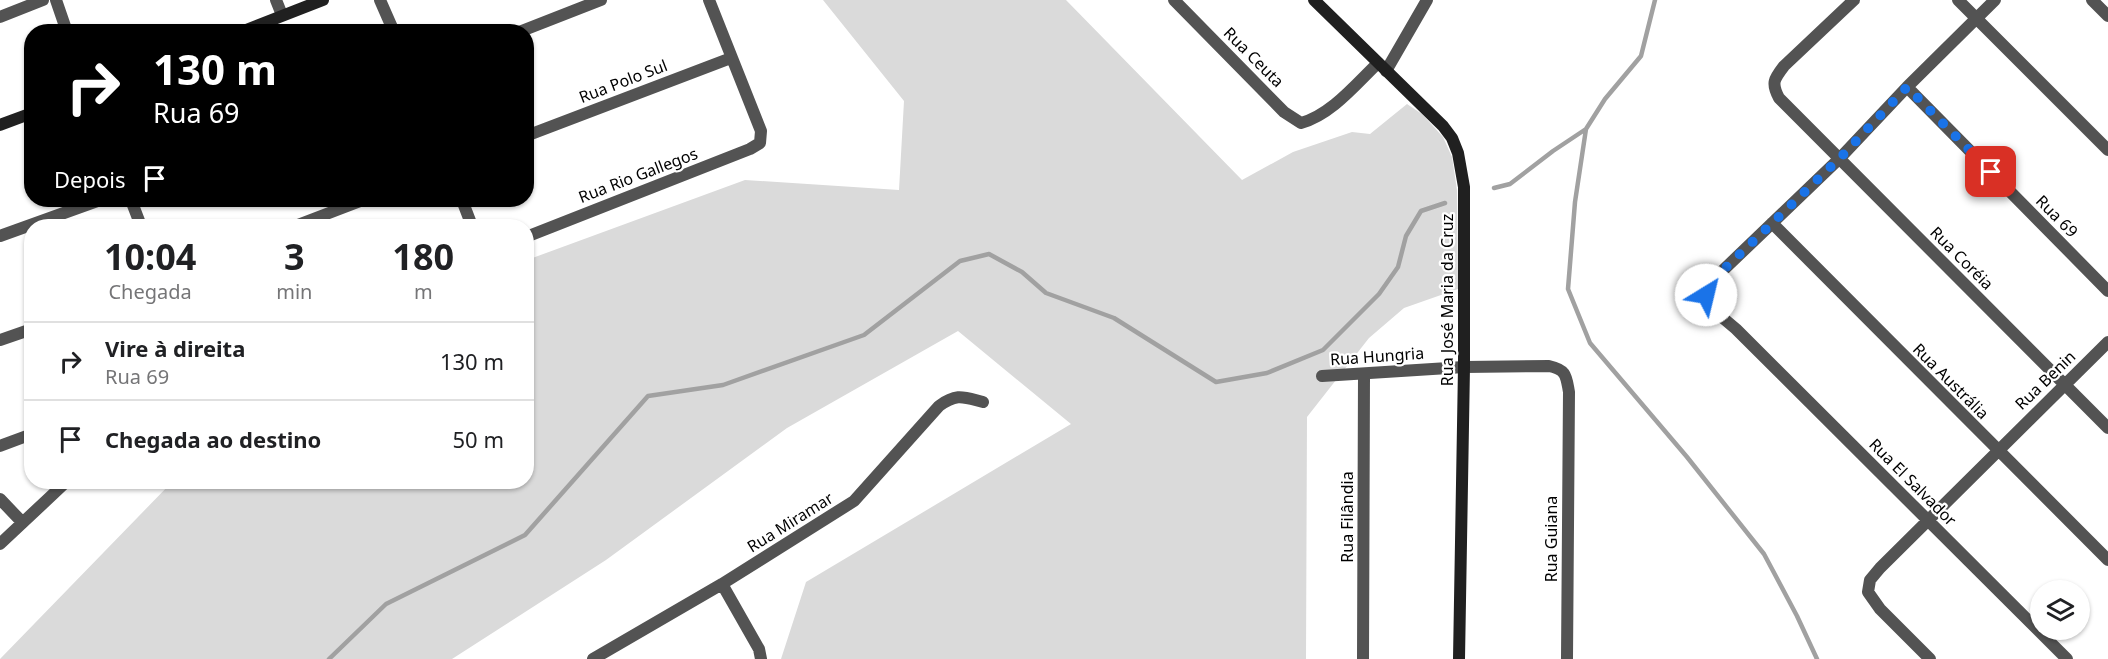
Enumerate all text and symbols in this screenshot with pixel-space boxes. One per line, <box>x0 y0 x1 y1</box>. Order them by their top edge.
street label: Rua Ceuta <box>1219 22 1289 92</box>
text: 130 m <box>153 40 277 97</box>
icon: right <box>54 48 132 126</box>
street label: Rua Polo Sul <box>576 54 670 108</box>
text: Rua 69 <box>153 94 240 131</box>
street label: Rua Rio Gallegos <box>575 142 701 208</box>
pin <box>1965 146 2016 197</box>
icon: arrive <box>1974 155 2007 188</box>
icon: arrive <box>138 162 171 195</box>
text: Depois <box>54 164 126 194</box>
street label: Rua 69 <box>2031 190 2083 242</box>
street label: Rua José Maria da Cruz <box>1436 214 1458 386</box>
street label: Rua Coréia <box>1926 222 1998 294</box>
text: 10:04 <box>104 232 196 281</box>
text: 3 <box>284 232 305 281</box>
text: 180 <box>392 232 454 281</box>
position arrow <box>1674 263 1738 327</box>
text: Chegada <box>108 278 192 305</box>
text: min <box>276 278 312 305</box>
text: m <box>414 278 433 305</box>
text: Vire à direita <box>105 333 245 363</box>
street label: Rua Austrália <box>1908 338 1994 424</box>
street label: Rua Hungria <box>1329 342 1425 370</box>
icon: right <box>54 345 87 378</box>
text: 130 m <box>440 346 504 376</box>
street label: Rua Benin <box>2010 346 2080 414</box>
text: Rua 69 <box>105 363 169 390</box>
icon: arrive <box>54 423 87 456</box>
text: Chegada ao destino <box>105 424 321 454</box>
text: 50 m <box>453 424 504 454</box>
street label: Rua El Salvador <box>1864 433 1962 531</box>
street label: Rua Filândia <box>1336 471 1358 563</box>
street label: Rua Miramar <box>743 487 837 557</box>
street label: Rua Guiana <box>1540 496 1562 582</box>
map controls <box>2030 580 2090 640</box>
button: layers <box>2030 580 2090 640</box>

